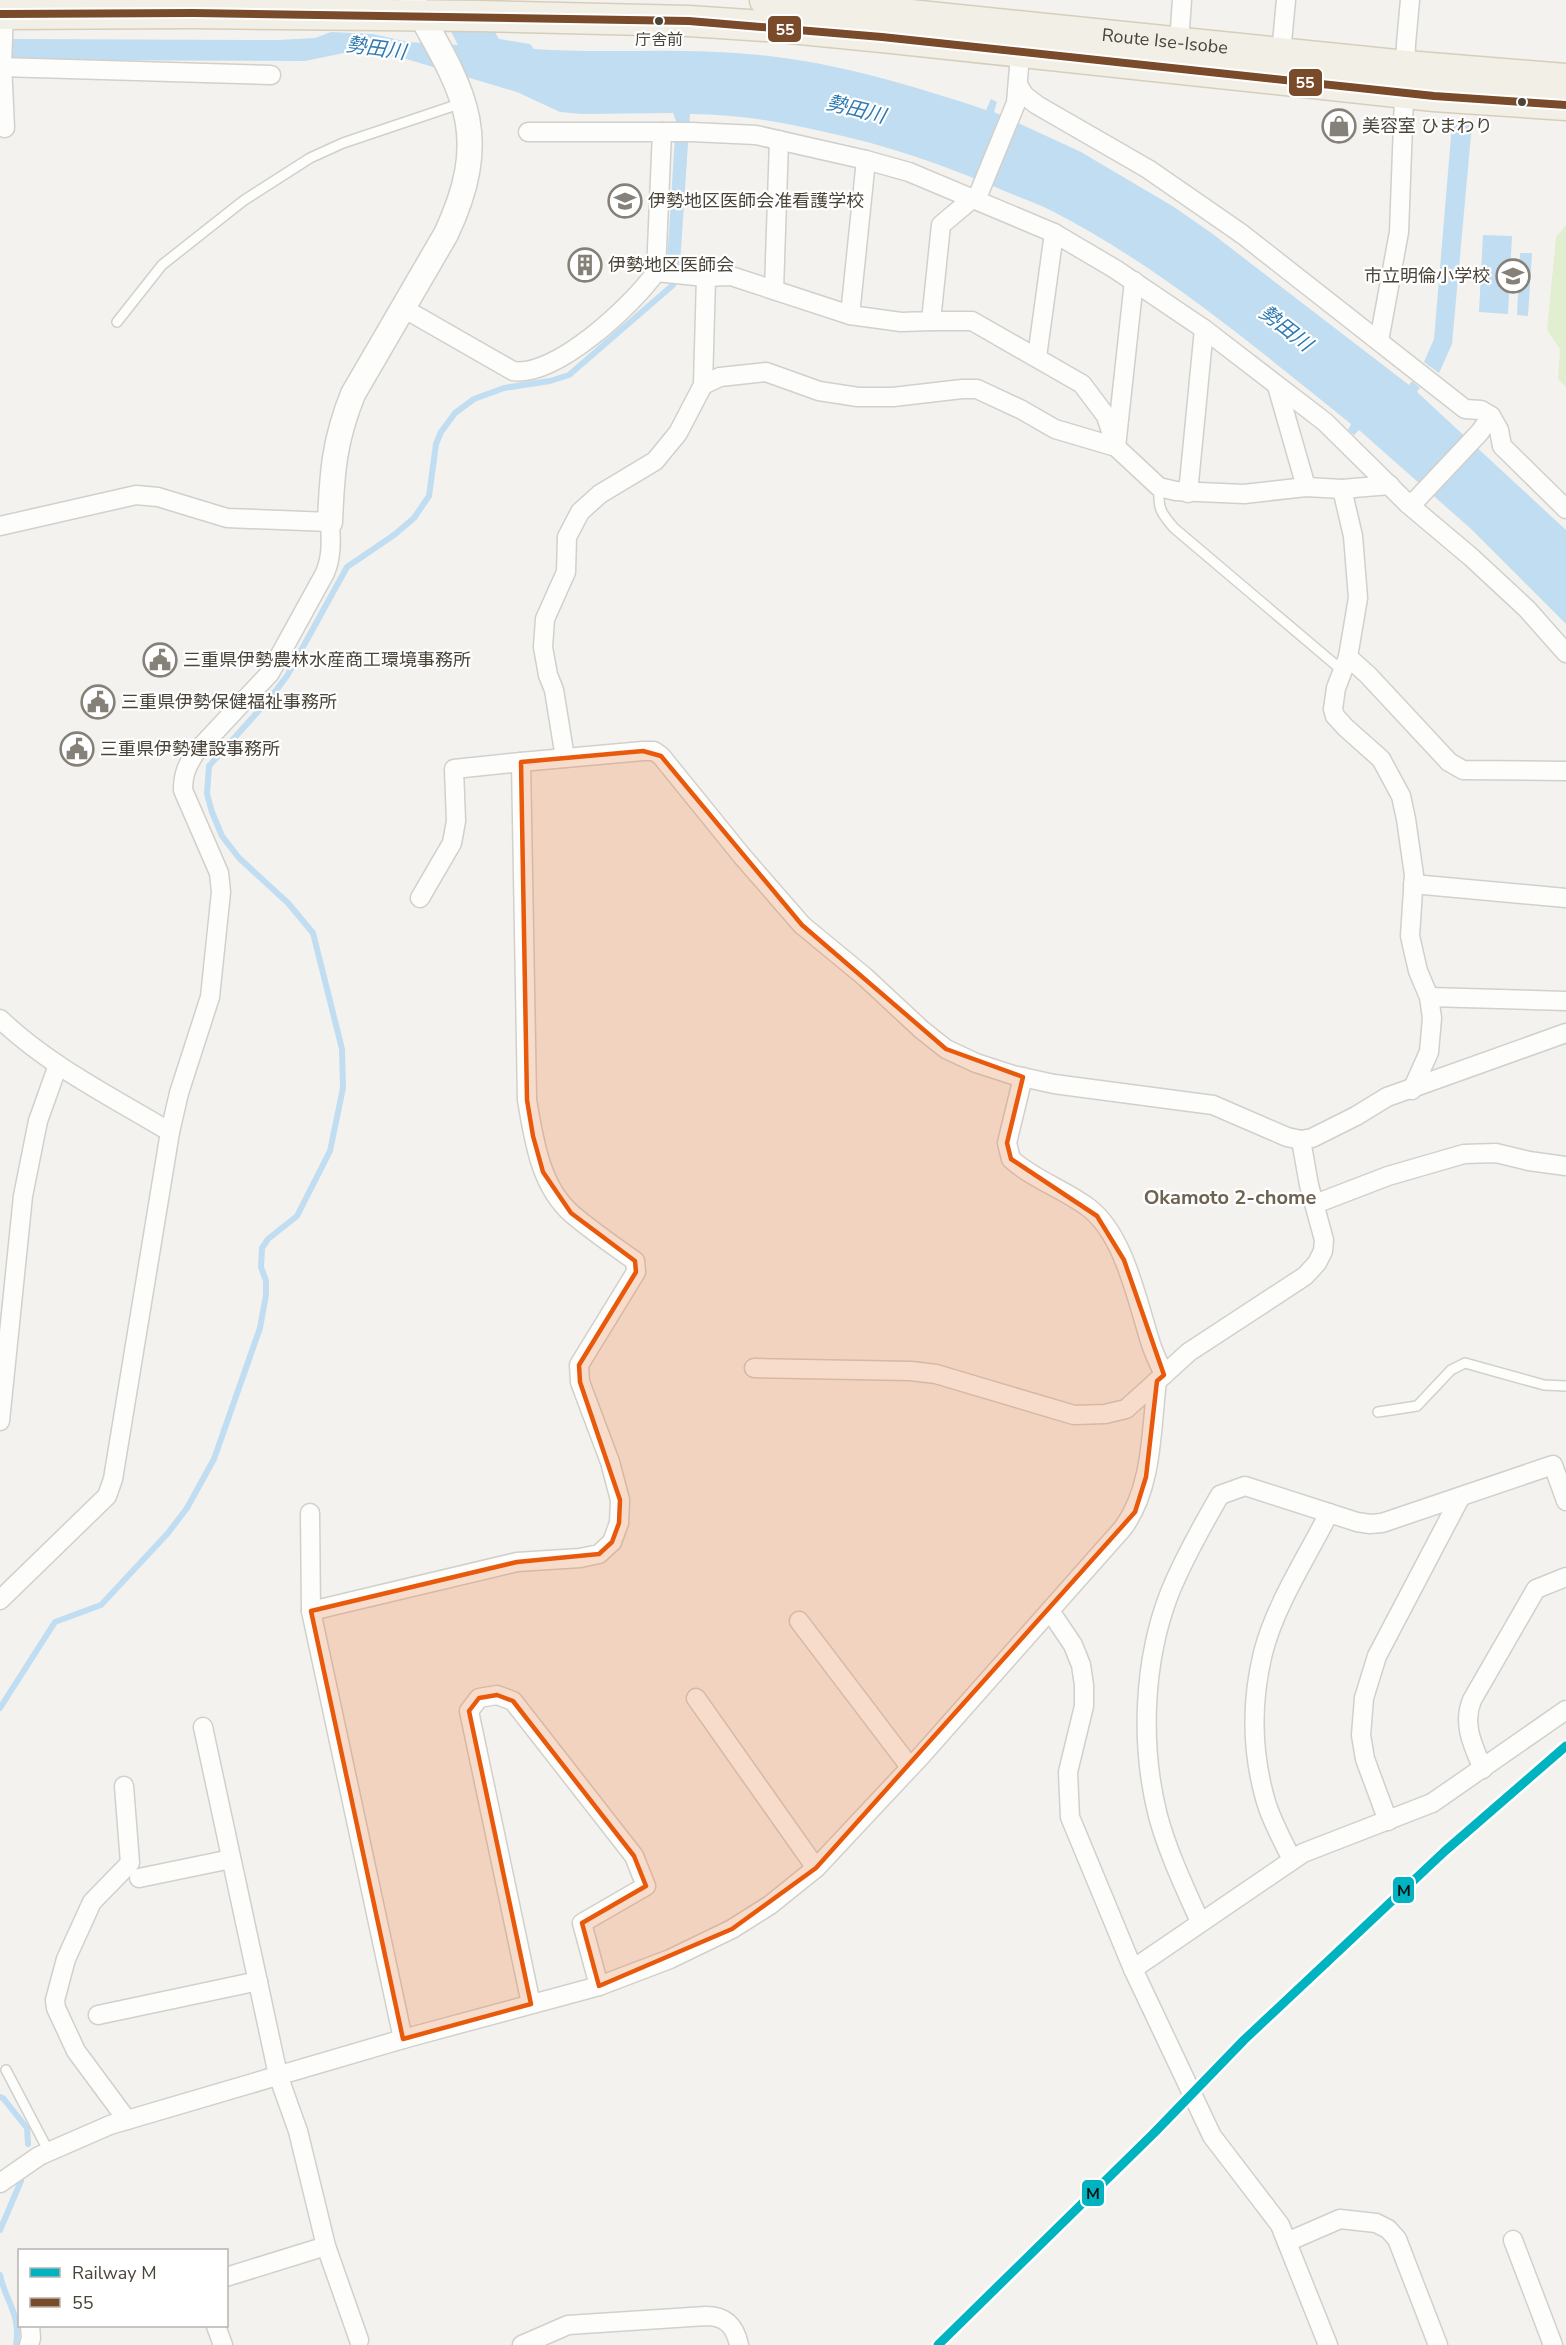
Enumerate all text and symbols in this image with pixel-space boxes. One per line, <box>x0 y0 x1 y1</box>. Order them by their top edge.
marker: 庁舎前 <box>653 15 665 27</box>
line badge: 55 <box>767 15 802 43</box>
text: 55 <box>775 19 795 41</box>
street label: Route Ise-Isobe <box>1101 23 1229 60</box>
place label: 庁舎前 <box>635 29 683 51</box>
water label: 勢田川 <box>344 31 409 66</box>
line badge: 55 <box>1288 68 1323 97</box>
text: 55 <box>1295 72 1315 94</box>
water label: 勢田川 <box>824 89 890 130</box>
unlabelled marker <box>1516 96 1528 108</box>
shop icon: 美容室 ひまわり <box>1321 108 1357 144</box>
place label: 美容室 ひまわり <box>1362 114 1493 138</box>
school or university icon: 伊勢地区医師会准看護学校 <box>607 183 643 219</box>
place label: 伊勢地区医師会准看護学校 <box>648 189 864 213</box>
building icon: 伊勢地区医師会 <box>567 247 603 283</box>
place label: 伊勢地区医師会 <box>608 253 734 277</box>
school or university icon: 市立明倫小学校 <box>1495 258 1531 294</box>
place label: 市立明倫小学校 <box>1364 264 1490 288</box>
water label: 勢田川 <box>1254 299 1319 359</box>
public building icon: 三重県伊勢農林水産商工環境事務所 <box>142 642 178 678</box>
place label: 三重県伊勢農林水産商工環境事務所 <box>183 648 471 672</box>
public building icon: 三重県伊勢保健福祉事務所 <box>80 684 116 720</box>
place label: 三重県伊勢保健福祉事務所 <box>121 690 337 714</box>
public building icon: 三重県伊勢建設事務所 <box>59 731 95 767</box>
place label: 三重県伊勢建設事務所 <box>100 737 280 761</box>
district label: Okamoto 2-chome <box>1144 1184 1317 1211</box>
line badge: M <box>1392 1876 1415 1904</box>
text: M <box>1397 1880 1411 1902</box>
line badge: M <box>1081 2179 1105 2207</box>
text: M <box>1086 2183 1100 2205</box>
legend <box>18 2249 228 2327</box>
text: Railway M <box>72 2261 157 2285</box>
text: 55 <box>72 2291 94 2315</box>

